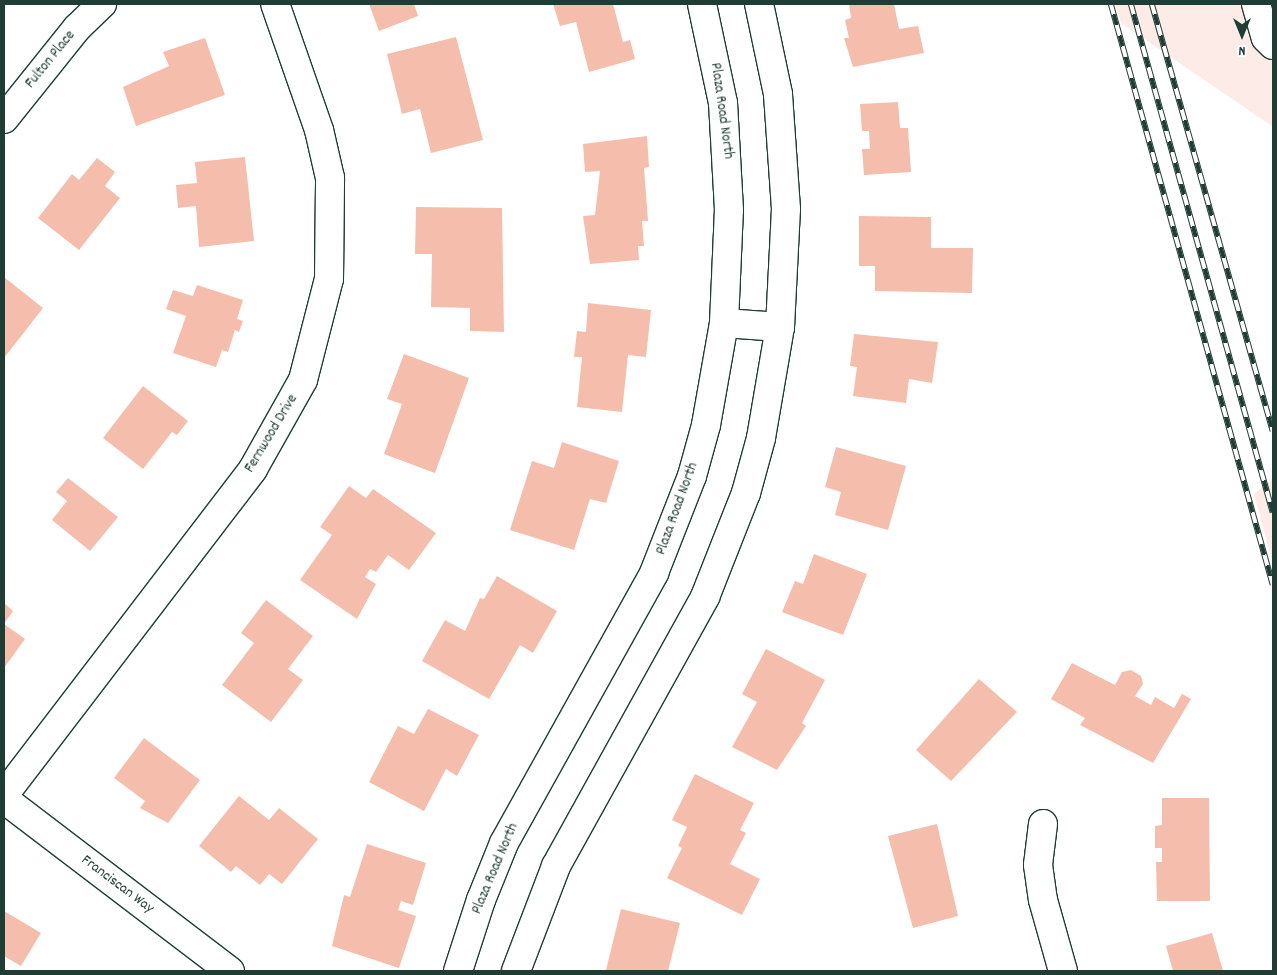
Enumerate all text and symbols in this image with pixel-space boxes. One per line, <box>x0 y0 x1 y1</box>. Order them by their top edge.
north arrow <box>1217 10 1267 60</box>
street label: Fulton Place <box>22 27 80 93</box>
text: N <box>1239 40 1245 60</box>
street label: Plaza Road North <box>705 62 737 160</box>
street label: Fernwood Drive <box>242 392 302 476</box>
street label: Plaza Road North <box>653 460 703 558</box>
street label: Plaza Road North <box>469 821 523 917</box>
street label: Franciscan Way <box>77 852 157 918</box>

